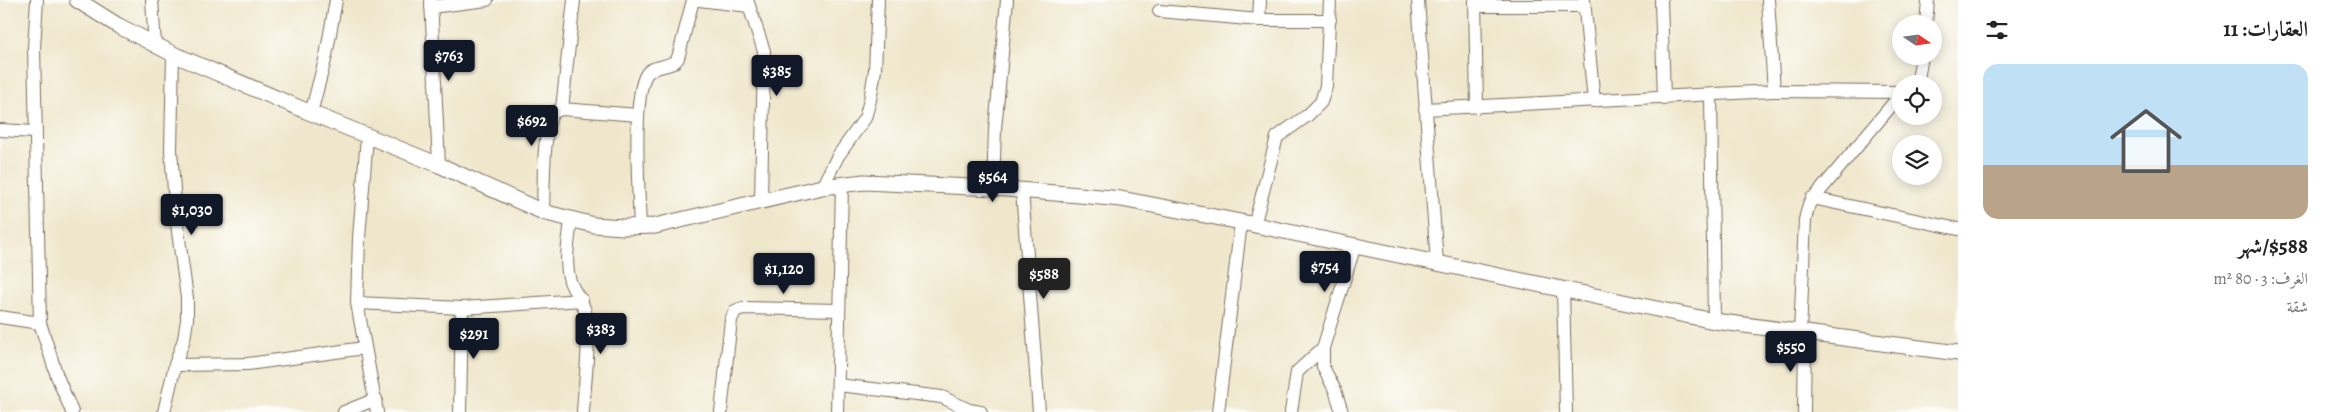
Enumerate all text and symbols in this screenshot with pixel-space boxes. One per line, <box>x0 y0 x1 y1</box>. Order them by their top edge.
north arrow <box>1892 15 1942 65</box>
map controls <box>1892 15 1942 185</box>
text: العقارات: 11 <box>2223 15 2308 43</box>
icon: filters <box>1983 16 2011 44</box>
pin: $763 <box>419 39 479 82</box>
text: $763 <box>435 45 463 67</box>
pin: $385 <box>747 54 807 97</box>
text: $385 <box>763 60 791 82</box>
button: locate <box>1892 75 1942 125</box>
icon: home <box>2101 96 2191 186</box>
pin: $692 <box>502 104 562 147</box>
text: $692 <box>517 110 547 132</box>
button: layers <box>1892 135 1942 185</box>
pin: $564 <box>963 160 1023 203</box>
text: $564 <box>978 166 1008 188</box>
pin: $1,030 <box>151 194 233 236</box>
text: $1,030 <box>172 199 212 221</box>
text: $588/شهر <box>2238 232 2308 260</box>
pin: $754 <box>1295 250 1355 293</box>
pin: $1,120 <box>743 252 825 295</box>
text: $754 <box>1311 256 1339 278</box>
text: $1,120 <box>765 258 804 280</box>
pin: $588 <box>1014 258 1074 300</box>
text: $588 <box>1029 263 1059 285</box>
text: الغرف: 3 · 80 m² <box>2213 268 2308 290</box>
text: شقة <box>2287 296 2308 318</box>
pin: $383 <box>571 312 631 355</box>
pin: $291 <box>444 318 504 360</box>
text: $383 <box>587 318 615 340</box>
text: $291 <box>460 323 488 345</box>
pin: $550 <box>1761 330 1821 373</box>
text: $550 <box>1776 336 1806 358</box>

